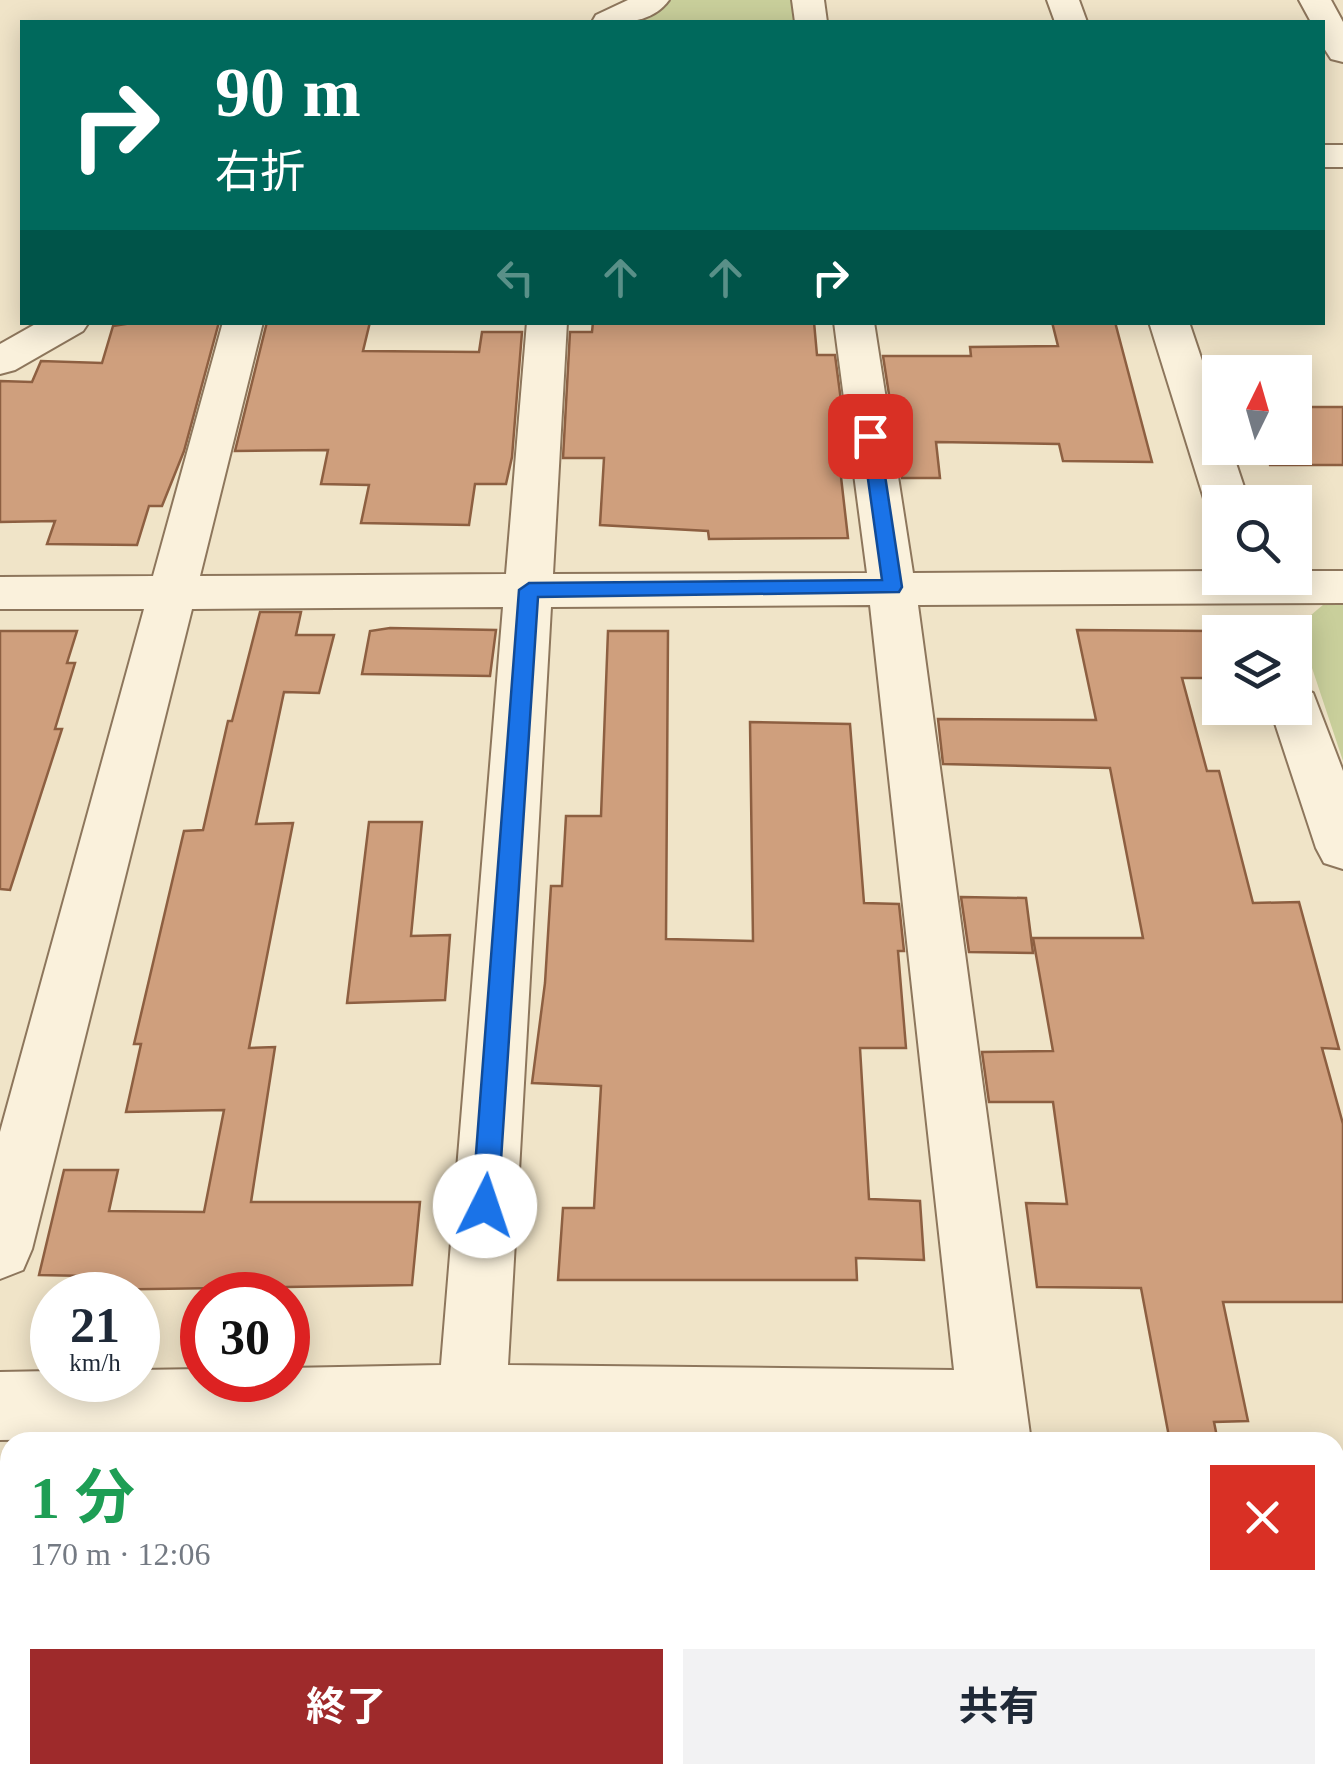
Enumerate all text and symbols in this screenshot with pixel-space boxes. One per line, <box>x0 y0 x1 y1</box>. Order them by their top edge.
text: 90 m <box>215 54 361 131</box>
icon: right <box>50 60 180 190</box>
text: 右折 <box>215 147 305 197</box>
icon: left <box>488 250 543 305</box>
icon: ahead <box>593 250 648 305</box>
icon: ahead <box>698 250 753 305</box>
icon: right <box>803 250 858 305</box>
north arrow <box>1202 355 1312 465</box>
map controls <box>1202 355 1312 725</box>
pin <box>828 394 913 479</box>
icon: arrive <box>843 409 898 464</box>
button: search <box>1202 485 1312 595</box>
button: layers <box>1202 615 1312 725</box>
position arrow <box>433 1154 537 1258</box>
speed limit sign: 30 <box>180 1272 310 1402</box>
text: 21 <box>70 1297 120 1353</box>
text: km/h <box>69 1349 121 1376</box>
text: 1 分 <box>30 1465 135 1531</box>
button: close <box>1210 1465 1315 1570</box>
text: 170 m · 12:06 <box>30 1536 210 1572</box>
button: 終了 <box>30 1649 663 1764</box>
button: 共有 <box>683 1649 1315 1764</box>

